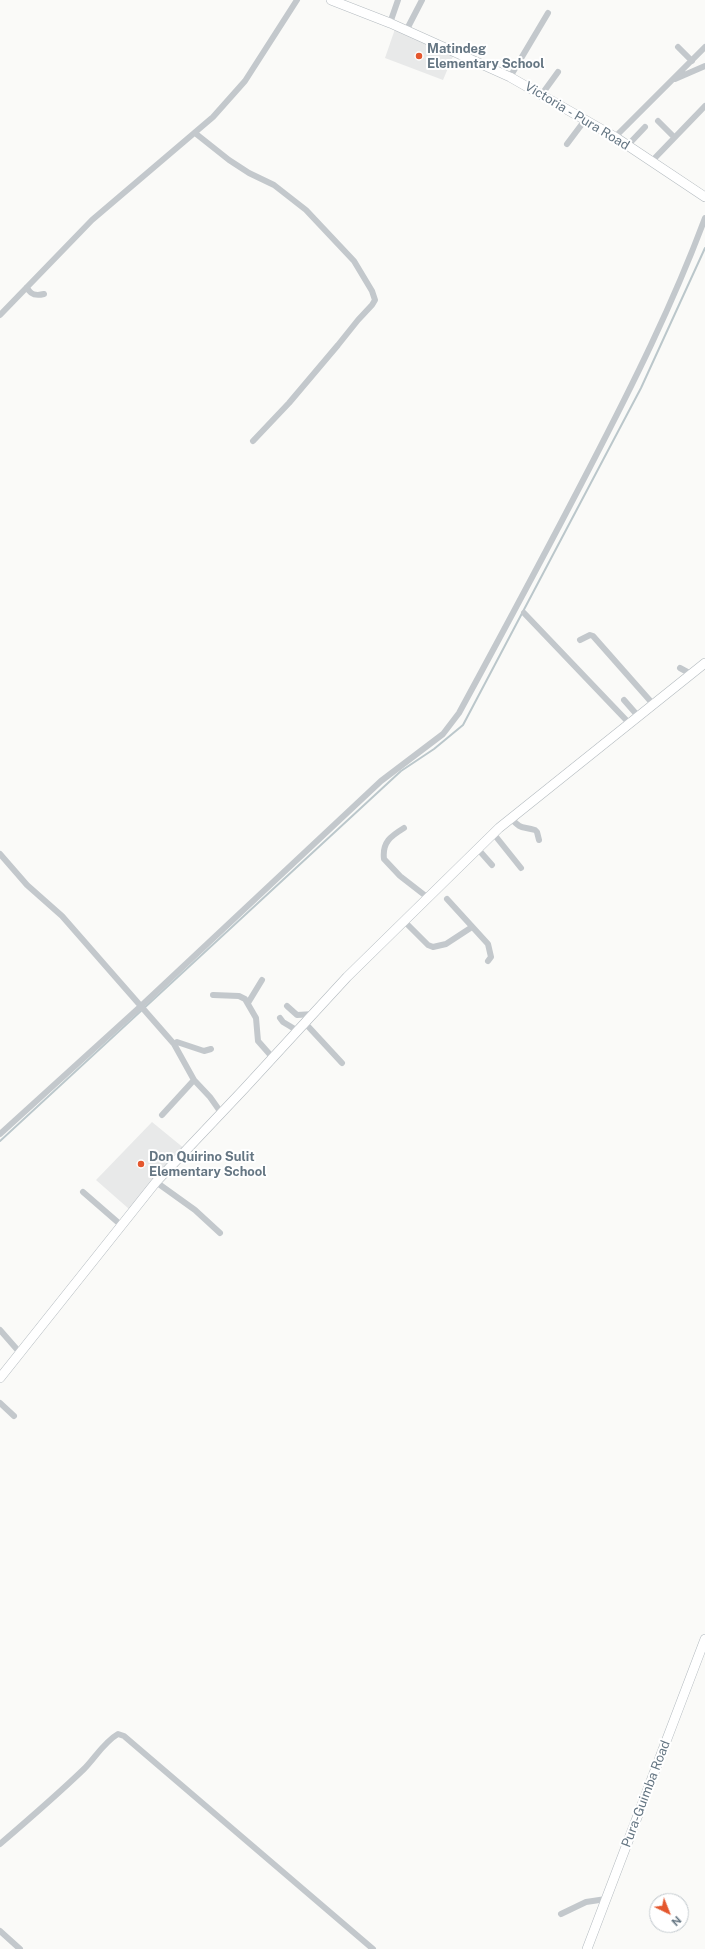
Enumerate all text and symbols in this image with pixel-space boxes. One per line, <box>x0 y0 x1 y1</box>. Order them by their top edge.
place label: Matindeg Elementary School <box>427 41 545 72</box>
marker: Matindeg Elementary School <box>414 51 424 61</box>
street label: Victoria - Pura Road <box>522 79 632 153</box>
place label: Don Quirino Sulit Elementary School <box>149 1149 267 1180</box>
marker: Don Quirino Sulit Elementary School <box>136 1159 146 1169</box>
street label: Pura-Guimba Road <box>618 1738 674 1850</box>
north arrow <box>649 1893 689 1933</box>
text: N <box>669 1914 684 1928</box>

